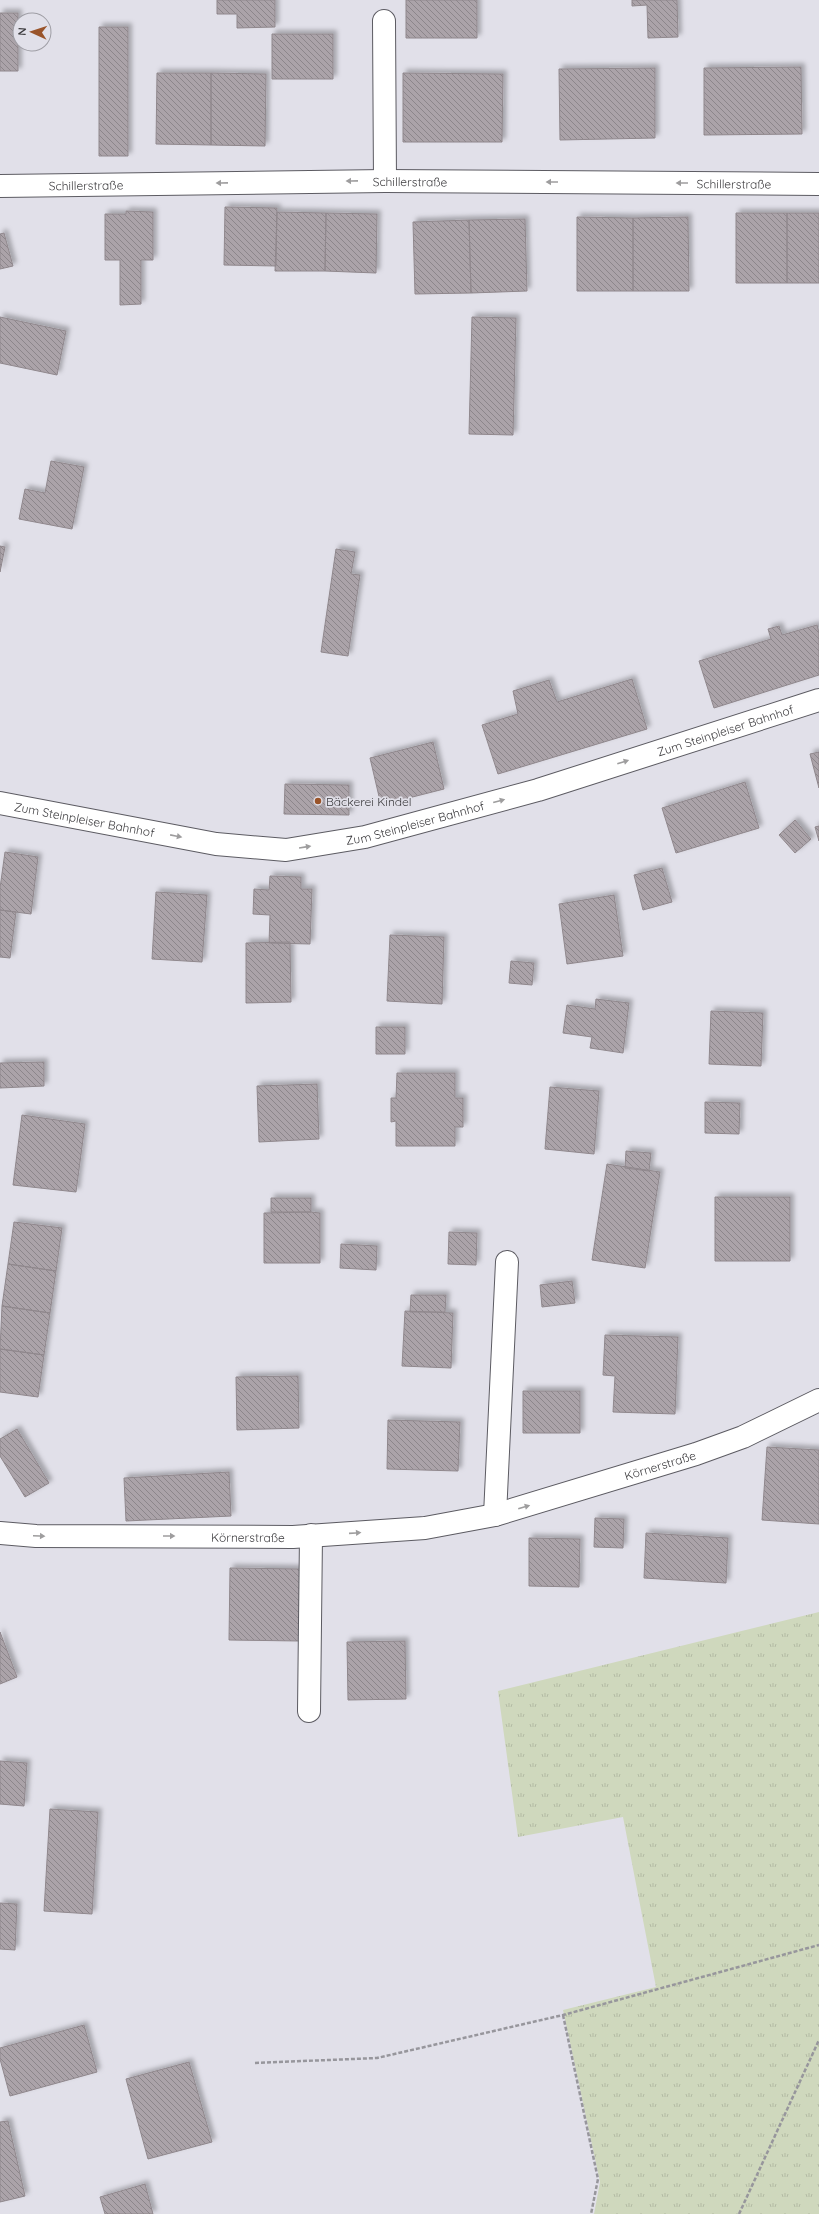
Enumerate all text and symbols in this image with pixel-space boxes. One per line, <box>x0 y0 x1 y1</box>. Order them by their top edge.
north arrow <box>12 12 52 52</box>
text: N <box>15 27 29 36</box>
street label: Schillerstraße <box>373 173 448 189</box>
street label: Schillerstraße <box>697 176 772 191</box>
street label: Schillerstraße <box>49 177 124 193</box>
one-way arrow <box>345 178 358 184</box>
one-way arrow <box>545 179 558 185</box>
one-way arrow <box>215 180 228 186</box>
one-way arrow <box>675 180 688 186</box>
street label: Zum Steinpleiser Bahnhof <box>655 701 796 759</box>
one-way arrow <box>618 759 630 765</box>
place label: Bäckerei Kindel <box>326 794 412 809</box>
marker: Bäckerei Kindel <box>313 796 323 806</box>
street label: Zum Steinpleiser Bahnhof <box>345 797 486 848</box>
one-way arrow <box>493 797 505 803</box>
street label: Zum Steinpleiser Bahnhof <box>13 798 157 840</box>
one-way arrow <box>170 834 182 840</box>
one-way arrow <box>299 844 311 850</box>
street label: Körnerstraße <box>622 1447 698 1483</box>
one-way arrow <box>519 1504 531 1510</box>
street label: Körnerstraße <box>211 1529 285 1544</box>
one-way arrow <box>349 1529 361 1536</box>
one-way arrow <box>33 1533 46 1539</box>
one-way arrow <box>163 1533 176 1539</box>

